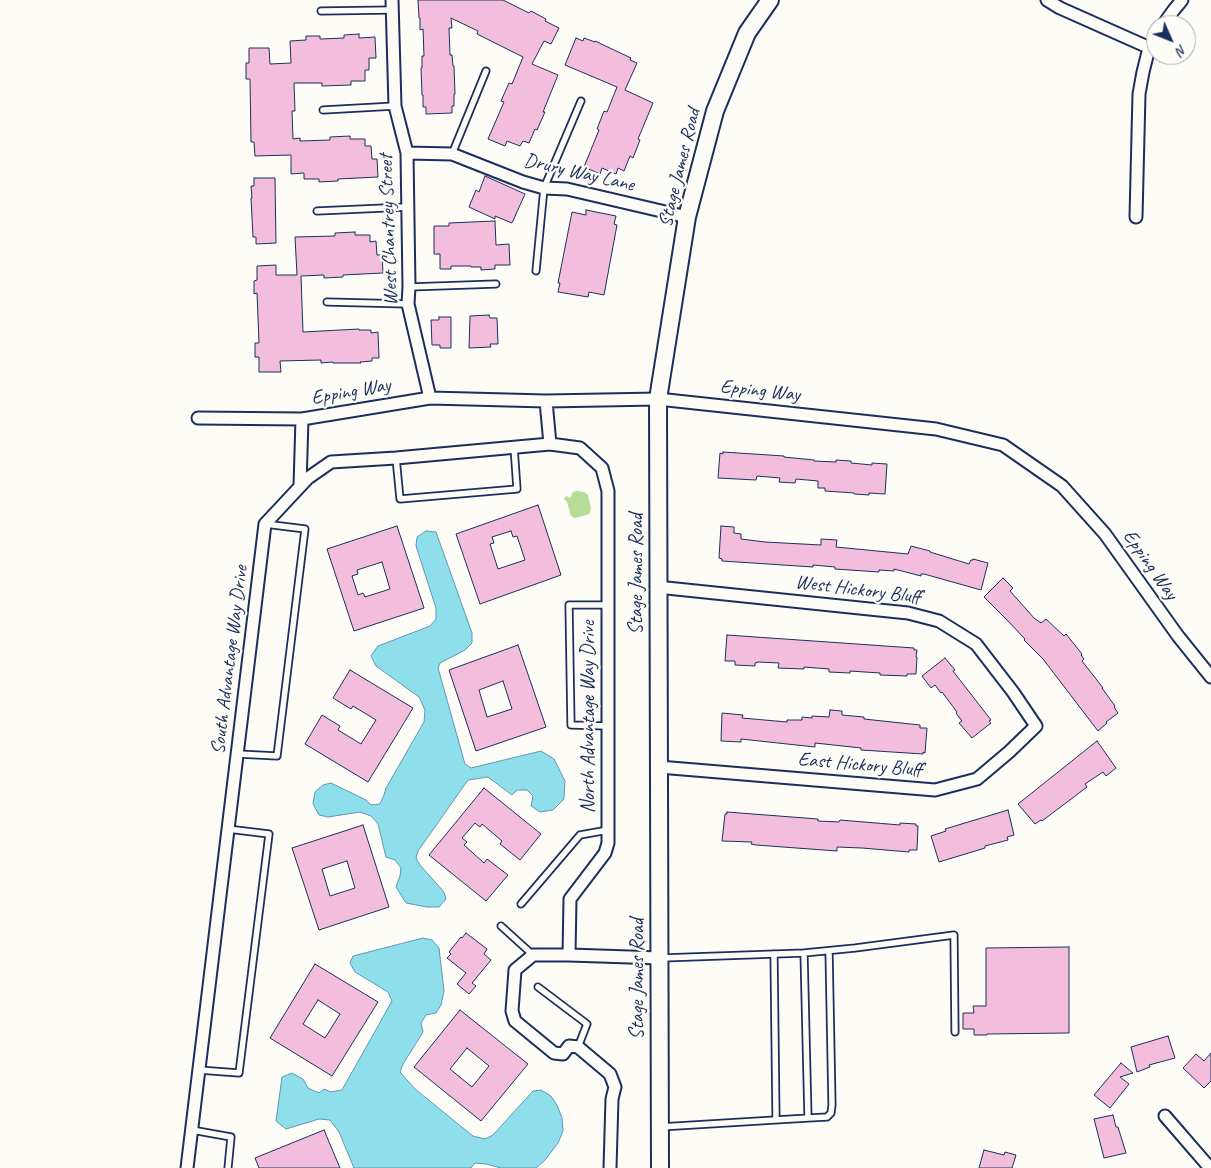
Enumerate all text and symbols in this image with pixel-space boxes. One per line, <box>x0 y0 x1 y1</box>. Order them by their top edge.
north arrow <box>1146 15 1196 65</box>
text: N <box>1172 41 1191 59</box>
street label: Stage James Road <box>654 106 706 230</box>
street label: Drury Way Lane <box>522 149 636 197</box>
street label: West Chantrey Street <box>374 154 404 306</box>
street label: Epping Way <box>310 373 392 411</box>
street label: Epping Way <box>719 375 801 407</box>
street label: Stage James Road <box>625 513 649 635</box>
street label: Epping Way <box>1117 525 1183 605</box>
street label: South Advantage Way Drive <box>207 564 253 756</box>
street label: West Hickory Bluff <box>794 570 922 610</box>
street label: North Advantage Way Drive <box>577 621 601 813</box>
street label: East Hickory Bluff <box>797 748 923 782</box>
street label: Stage James Road <box>626 918 650 1040</box>

